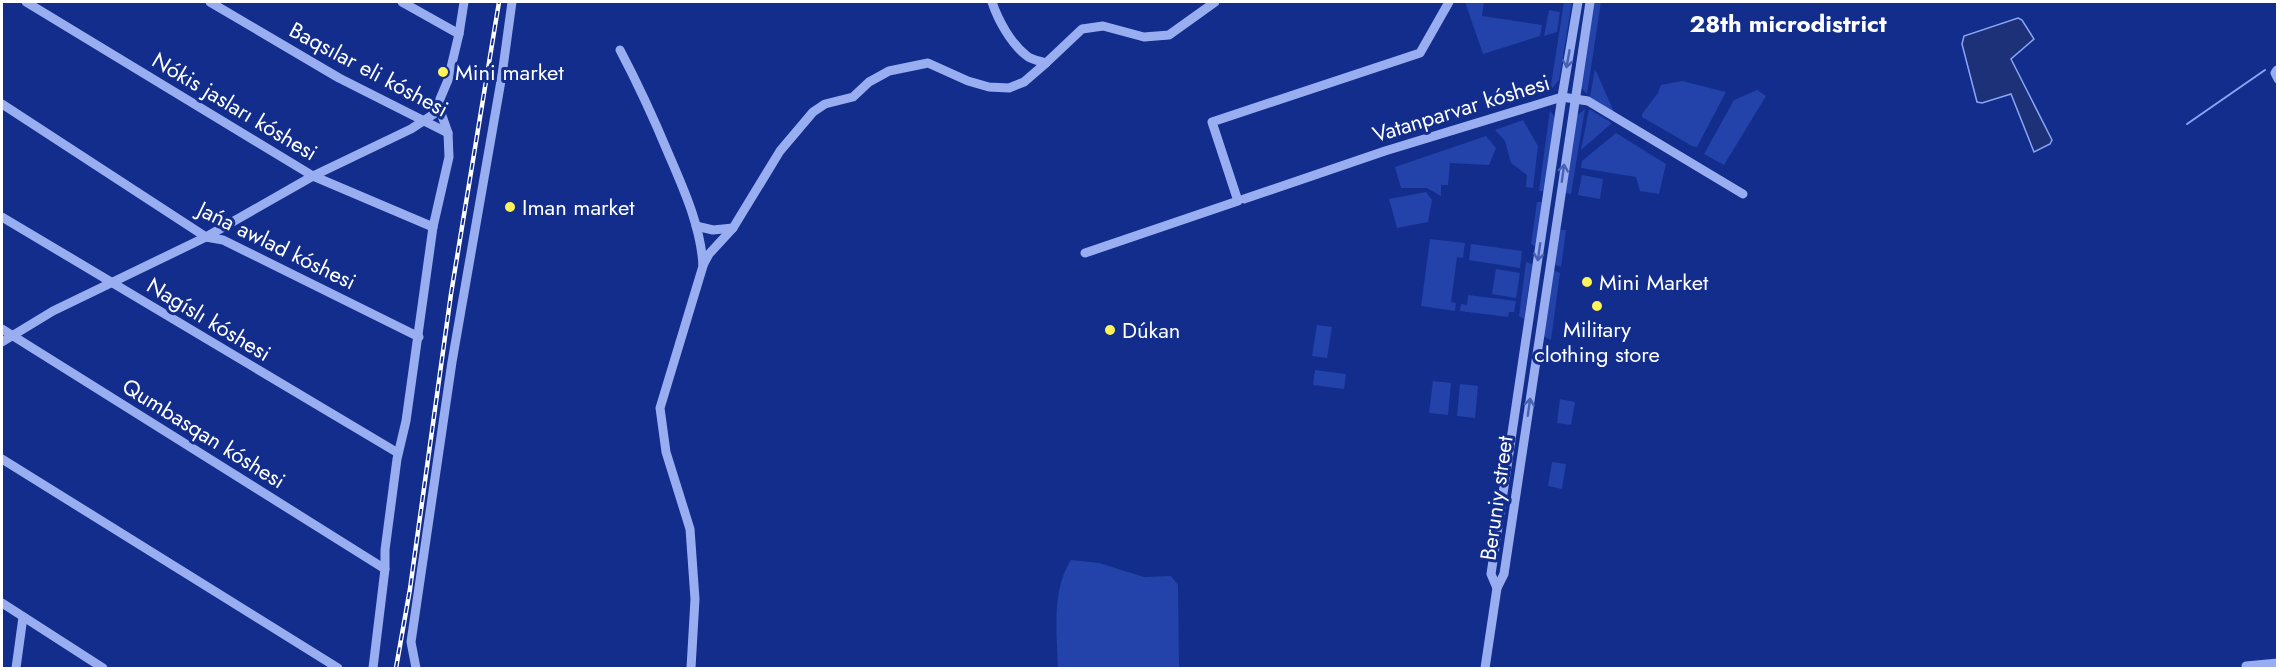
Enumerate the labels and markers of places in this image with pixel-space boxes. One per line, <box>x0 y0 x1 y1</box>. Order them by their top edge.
place label: Mini market <box>455 56 564 88</box>
marker: Mini market <box>436 65 450 79</box>
place label: Iman market <box>522 191 635 223</box>
marker: Iman market <box>503 200 517 214</box>
place label: Mini Market <box>1599 266 1709 298</box>
marker: Mini Market <box>1580 275 1594 289</box>
marker: Military clothing store <box>1590 299 1604 313</box>
place label: Military clothing store <box>1534 313 1660 370</box>
place label: Dúkan <box>1122 314 1180 346</box>
marker: Dúkan <box>1103 323 1117 337</box>

